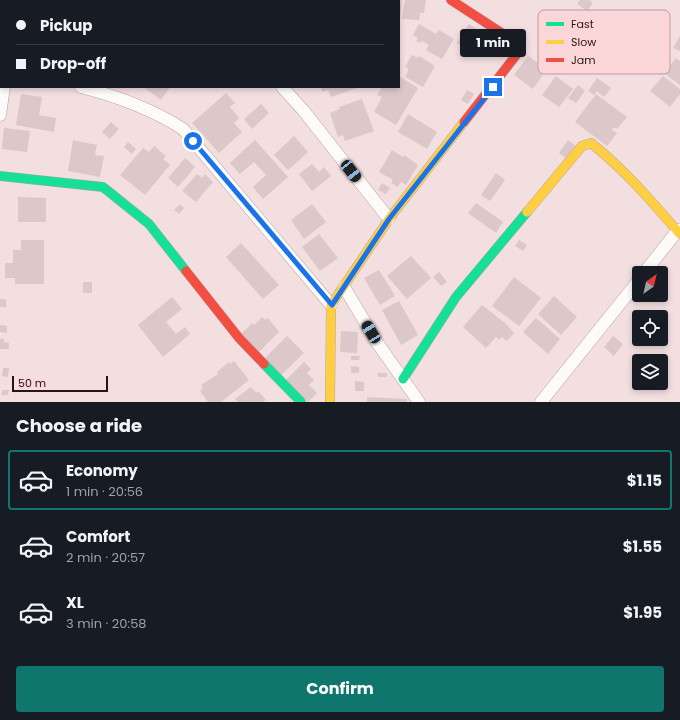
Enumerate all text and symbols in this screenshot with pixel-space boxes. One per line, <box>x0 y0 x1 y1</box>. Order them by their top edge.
legend <box>538 10 670 74</box>
text: Pickup <box>40 15 92 36</box>
text: Fast <box>571 16 594 32</box>
callout: 1 min <box>460 29 526 57</box>
text: 1 min <box>476 33 510 52</box>
text: Slow <box>571 34 596 50</box>
text: Jam <box>571 52 596 68</box>
text: Drop-off <box>40 53 106 74</box>
route end <box>484 78 502 96</box>
route start <box>184 132 202 150</box>
car <box>339 158 363 184</box>
north arrow <box>632 266 668 302</box>
map controls <box>632 266 668 390</box>
button: locate <box>632 310 668 346</box>
car <box>360 319 382 345</box>
button: layers <box>632 354 668 390</box>
scale bar <box>12 374 108 393</box>
text: 50 m <box>18 375 46 391</box>
text: Choose a ride <box>16 413 142 438</box>
text: Economy <box>66 460 138 481</box>
icon: car <box>18 462 54 498</box>
text: $1.15 <box>627 470 662 491</box>
text: 1 min · 20:56 <box>66 482 143 501</box>
text: Comfort <box>66 526 130 547</box>
icon: car <box>18 528 54 564</box>
text: $1.55 <box>623 536 662 557</box>
text: 2 min · 20:57 <box>66 548 145 567</box>
text: XL <box>66 592 84 613</box>
icon: car <box>18 594 54 630</box>
text: $1.95 <box>623 602 662 623</box>
text: 3 min · 20:58 <box>66 614 147 633</box>
button: Confirm <box>16 666 664 712</box>

